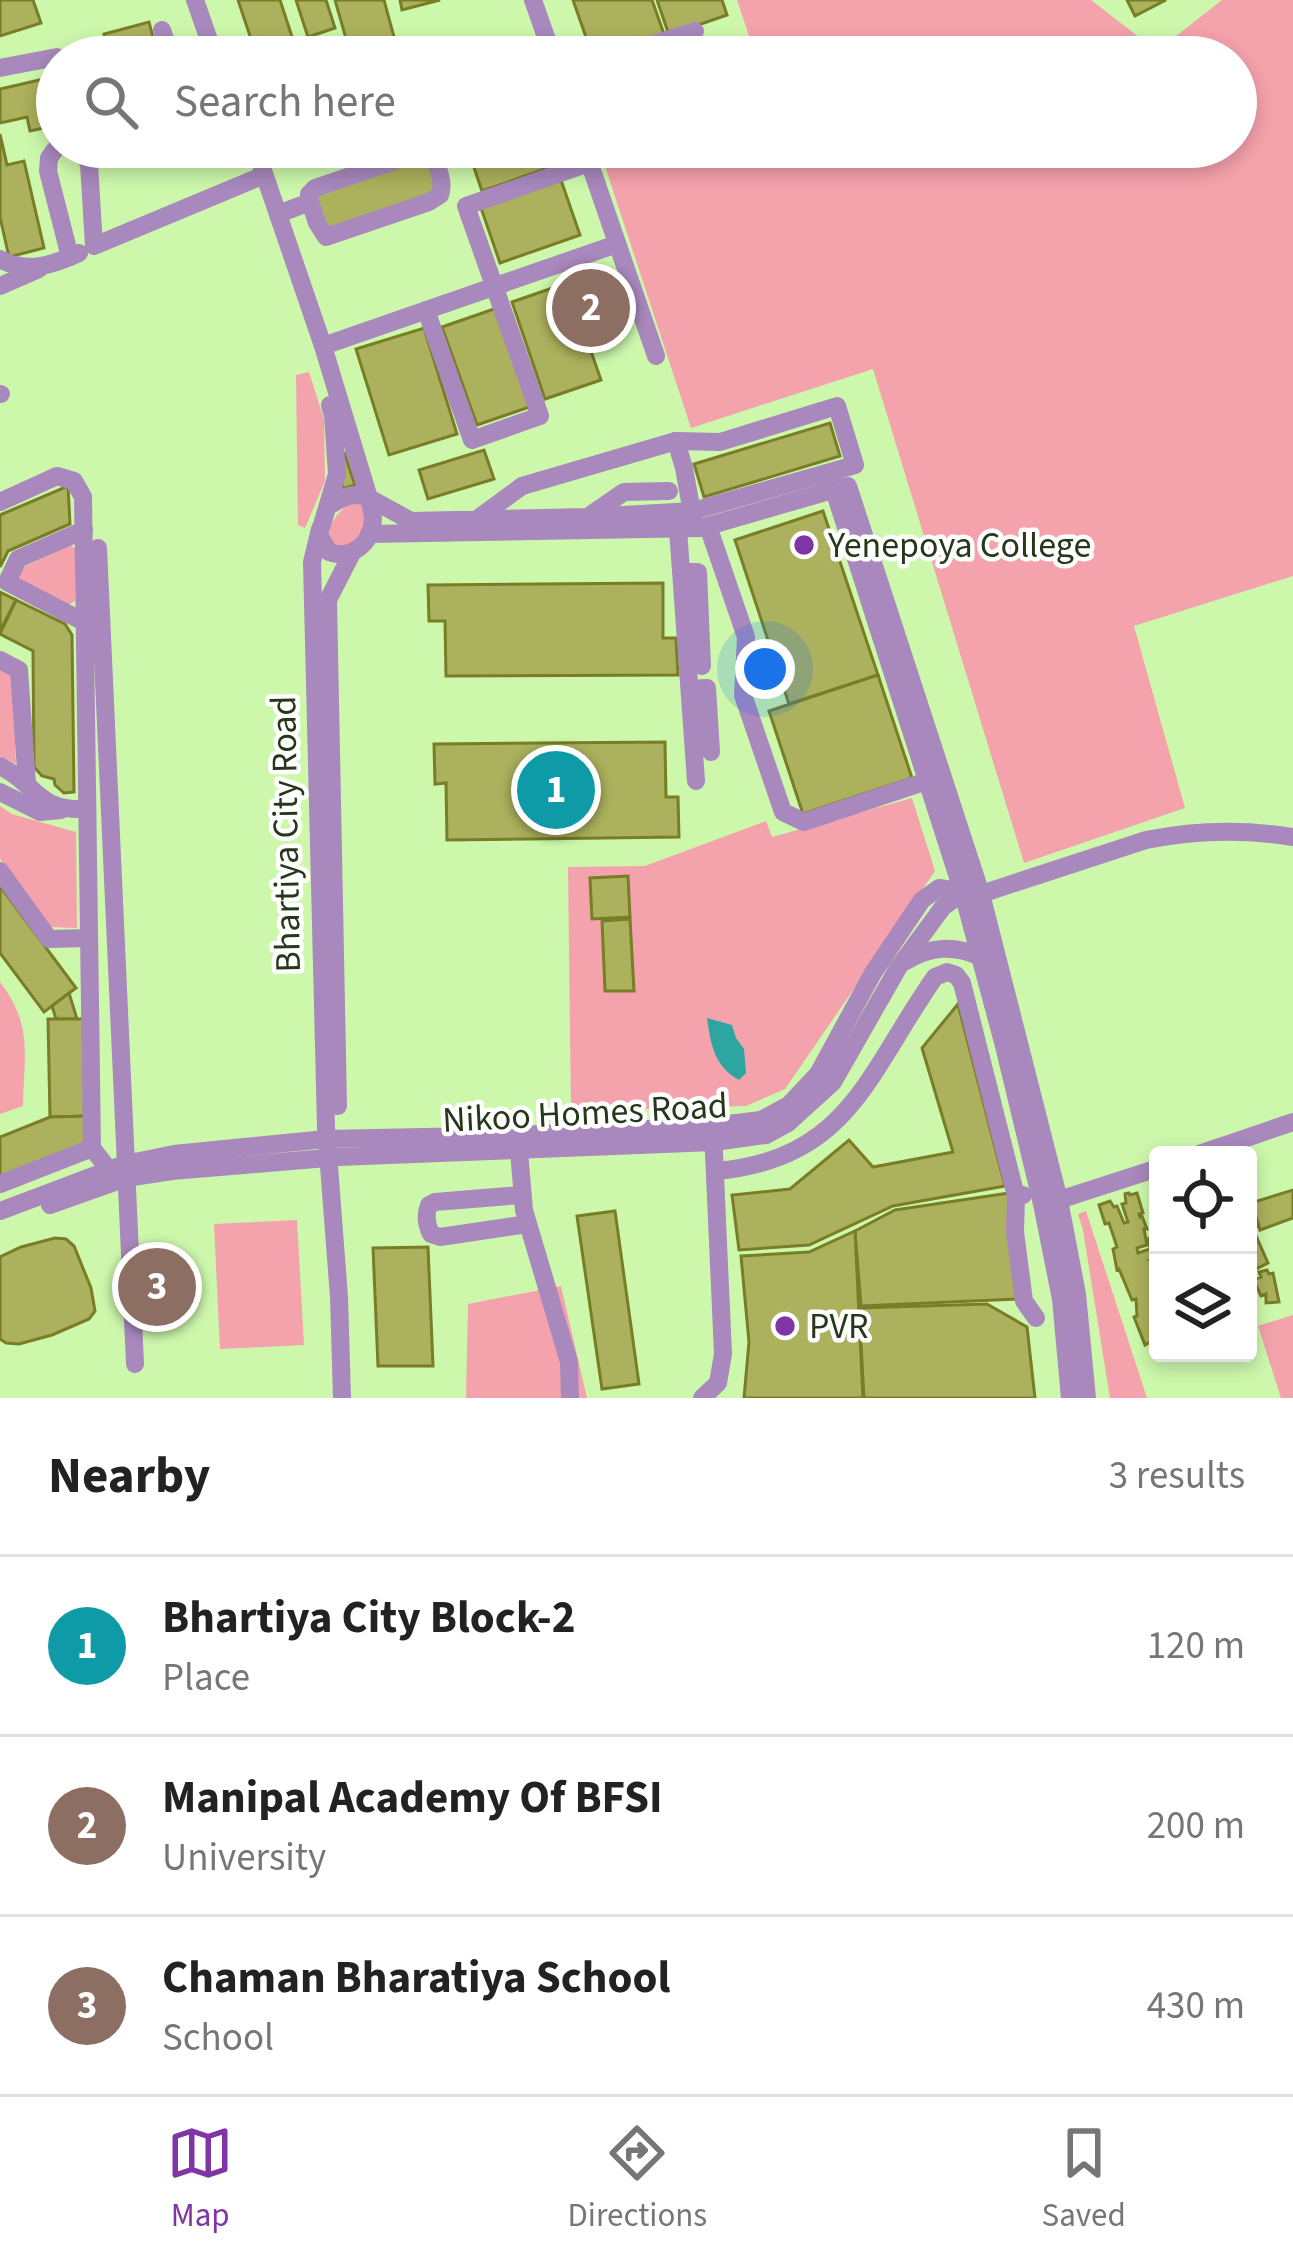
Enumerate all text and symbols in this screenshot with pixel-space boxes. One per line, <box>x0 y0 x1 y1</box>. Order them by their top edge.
search box <box>36 36 1257 168</box>
icon: search <box>78 69 144 135</box>
text: Search here <box>174 70 396 134</box>
pin: 2 <box>552 263 630 353</box>
place label: Yenepoya College <box>827 520 1091 571</box>
marker: Yenepoya College <box>791 532 817 558</box>
your location <box>735 639 795 699</box>
street label: Bhartiya City Road <box>258 695 314 973</box>
pin: 1 <box>517 745 595 835</box>
street label: Nikoo Homes Road <box>441 1080 729 1146</box>
map controls <box>1149 1146 1257 1362</box>
button: locate <box>1149 1146 1257 1254</box>
pin: 3 <box>118 1242 196 1332</box>
button: layers <box>1149 1254 1257 1362</box>
place label: PVR <box>809 1301 868 1352</box>
marker: PVR <box>772 1313 798 1339</box>
text: Nearby <box>48 1440 210 1512</box>
text: 3 results <box>1109 1448 1245 1504</box>
text: Bhartiya City Block-2 <box>162 1586 575 1650</box>
text: 1 <box>77 1618 97 1674</box>
text: 120 m <box>1147 1618 1245 1674</box>
text: Place <box>162 1650 250 1706</box>
text: Manipal Academy Of BFSI <box>162 1766 663 1830</box>
text: 2 <box>77 1798 97 1854</box>
text: 200 m <box>1147 1798 1245 1854</box>
text: University <box>162 1830 326 1886</box>
text: Chaman Bharatiya School <box>162 1946 670 2010</box>
text: 3 <box>77 1978 97 2034</box>
text: 430 m <box>1147 1978 1245 2034</box>
text: School <box>162 2010 274 2066</box>
tab: Map <box>167 2120 233 2239</box>
tab: Directions <box>568 2120 707 2239</box>
tab: Saved <box>1042 2120 1126 2239</box>

